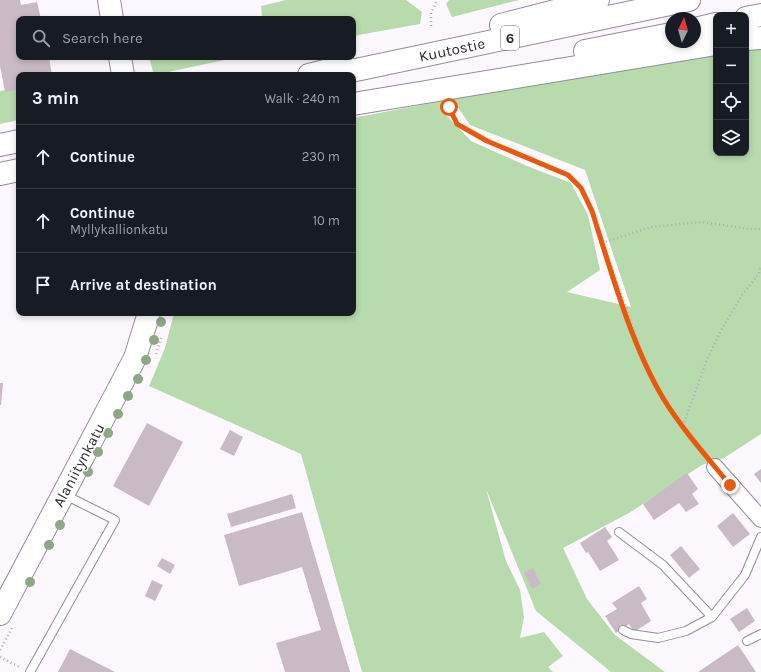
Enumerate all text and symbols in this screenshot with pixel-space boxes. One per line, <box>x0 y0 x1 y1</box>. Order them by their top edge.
north arrow <box>665 12 701 48</box>
map controls <box>713 12 749 156</box>
button: + <box>713 12 749 48</box>
search box <box>16 16 356 60</box>
road number: 6 <box>501 26 519 50</box>
icon: search <box>30 27 52 49</box>
text: Search here <box>62 29 143 47</box>
street label: Kuutostie <box>417 34 487 66</box>
button: − <box>713 48 749 84</box>
button: locate <box>713 84 749 120</box>
text: 3 min <box>32 88 79 108</box>
text: Walk · 240 m <box>264 91 340 106</box>
route start <box>440 98 458 116</box>
button: layers <box>713 120 749 156</box>
icon: ahead <box>32 146 54 168</box>
text: Continue <box>70 148 135 166</box>
text: 230 m <box>302 149 340 164</box>
text: Continue <box>70 204 135 222</box>
icon: ahead <box>32 210 54 232</box>
text: 10 m <box>313 213 340 228</box>
text: Myllykallionkatu <box>70 222 168 237</box>
icon: arrive <box>32 274 54 296</box>
text: Arrive at destination <box>70 276 217 294</box>
street label: Alaniitynkatu <box>49 420 109 510</box>
route end <box>721 476 739 494</box>

